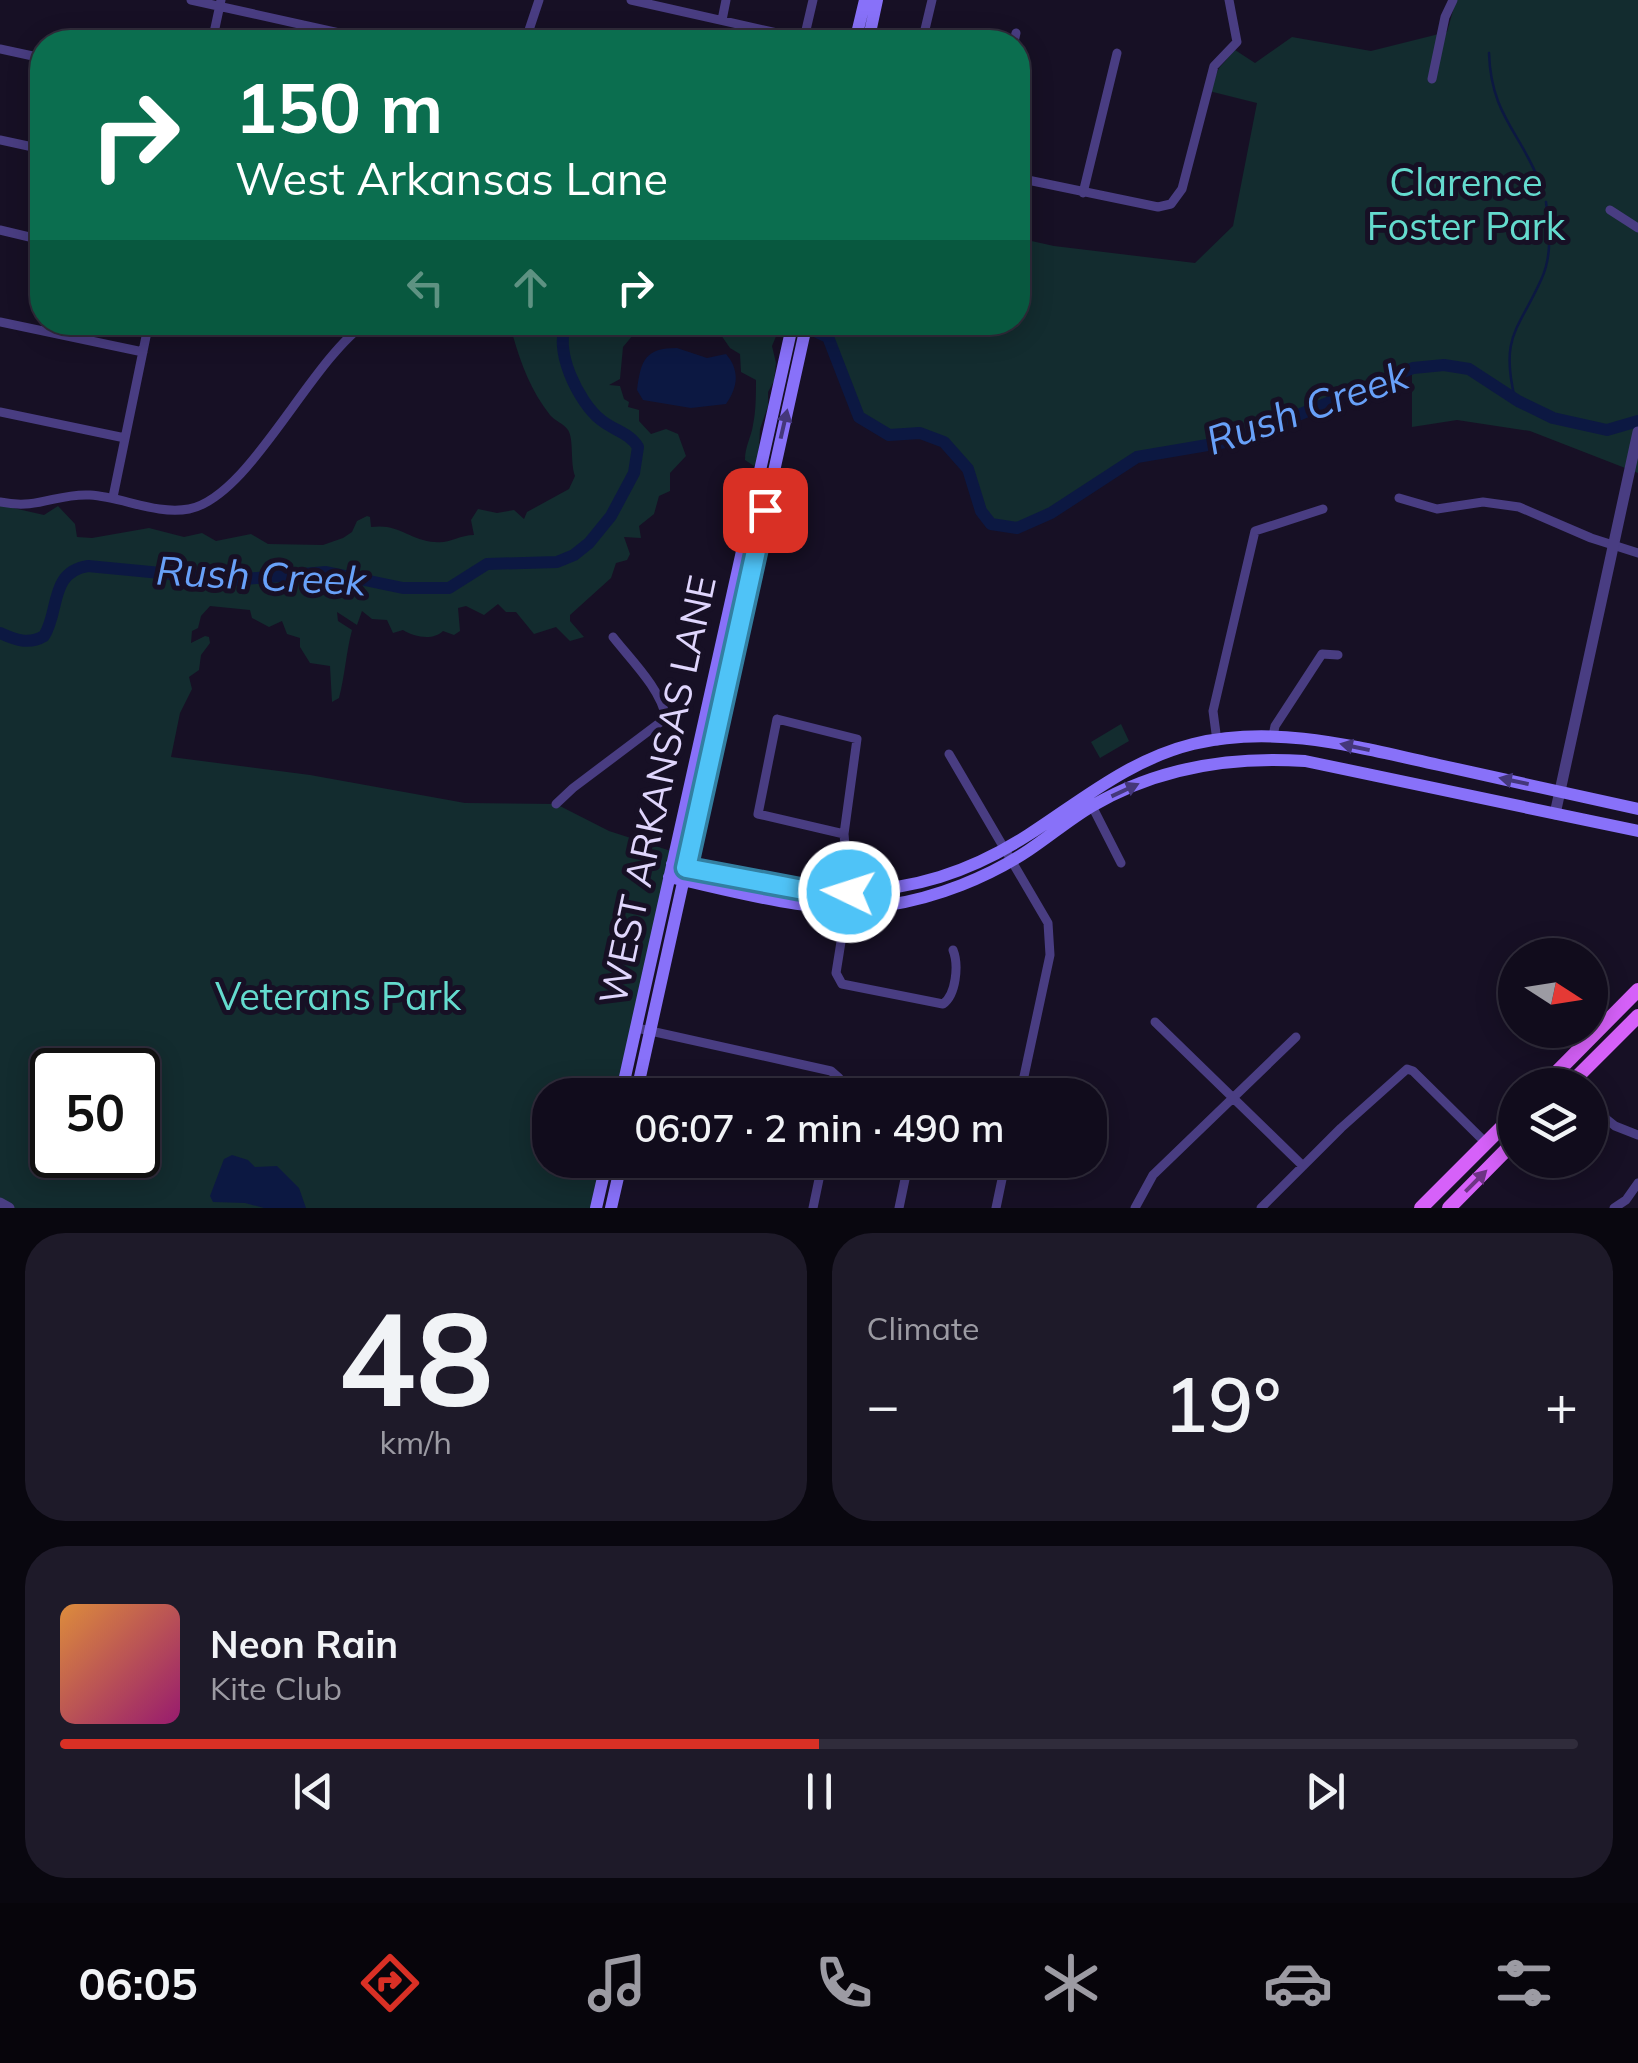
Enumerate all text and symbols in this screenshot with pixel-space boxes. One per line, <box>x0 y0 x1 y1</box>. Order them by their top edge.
text: 150 m <box>235 63 443 151</box>
icon: right <box>70 70 200 200</box>
text: West Arkansas Lane <box>235 150 668 206</box>
park label: Clarence Foster Park <box>1367 158 1566 250</box>
icon: left <box>398 260 453 315</box>
icon: ahead <box>503 260 558 315</box>
icon: right <box>608 260 663 315</box>
water label: Rush Creek <box>1199 349 1416 465</box>
one-way arrow <box>777 408 792 439</box>
pin <box>723 468 808 553</box>
icon: arrive <box>738 483 793 538</box>
water label: Rush Creek <box>155 545 369 606</box>
street label: WEST ARKANSAS LANE <box>588 571 726 1009</box>
one-way arrow <box>1340 738 1371 754</box>
one-way arrow <box>1499 773 1530 789</box>
one-way arrow <box>1111 782 1140 799</box>
position arrow <box>797 840 901 944</box>
north arrow <box>1498 938 1608 1048</box>
map controls <box>1498 938 1608 1178</box>
park label: Veterans Park <box>215 972 462 1020</box>
speed limit sign: 50 <box>30 1048 160 1178</box>
button: layers <box>1498 1068 1608 1178</box>
text: 06:07 · 2 min · 490 m <box>634 1104 1005 1152</box>
one-way arrow <box>1463 1170 1487 1193</box>
text: 48 <box>338 1275 494 1439</box>
text: Climate <box>867 1308 979 1348</box>
text: 19° <box>1163 1357 1281 1451</box>
text: − <box>867 1370 900 1439</box>
text: + <box>1545 1370 1578 1439</box>
text: km/h <box>380 1422 452 1462</box>
text: Neon Rain <box>210 1620 398 1668</box>
text: Kite Club <box>210 1668 342 1708</box>
icon: previous <box>286 1764 341 1819</box>
icon: pause <box>792 1764 847 1819</box>
icon: next <box>1298 1764 1353 1819</box>
icon: directions <box>355 1948 425 2018</box>
icon: music <box>582 1948 652 2018</box>
icon: phone <box>809 1948 879 2018</box>
icon: climate <box>1036 1948 1106 2018</box>
icon: car <box>1263 1948 1333 2018</box>
icon: filters <box>1489 1948 1559 2018</box>
text: 06:05 <box>78 1955 198 2011</box>

